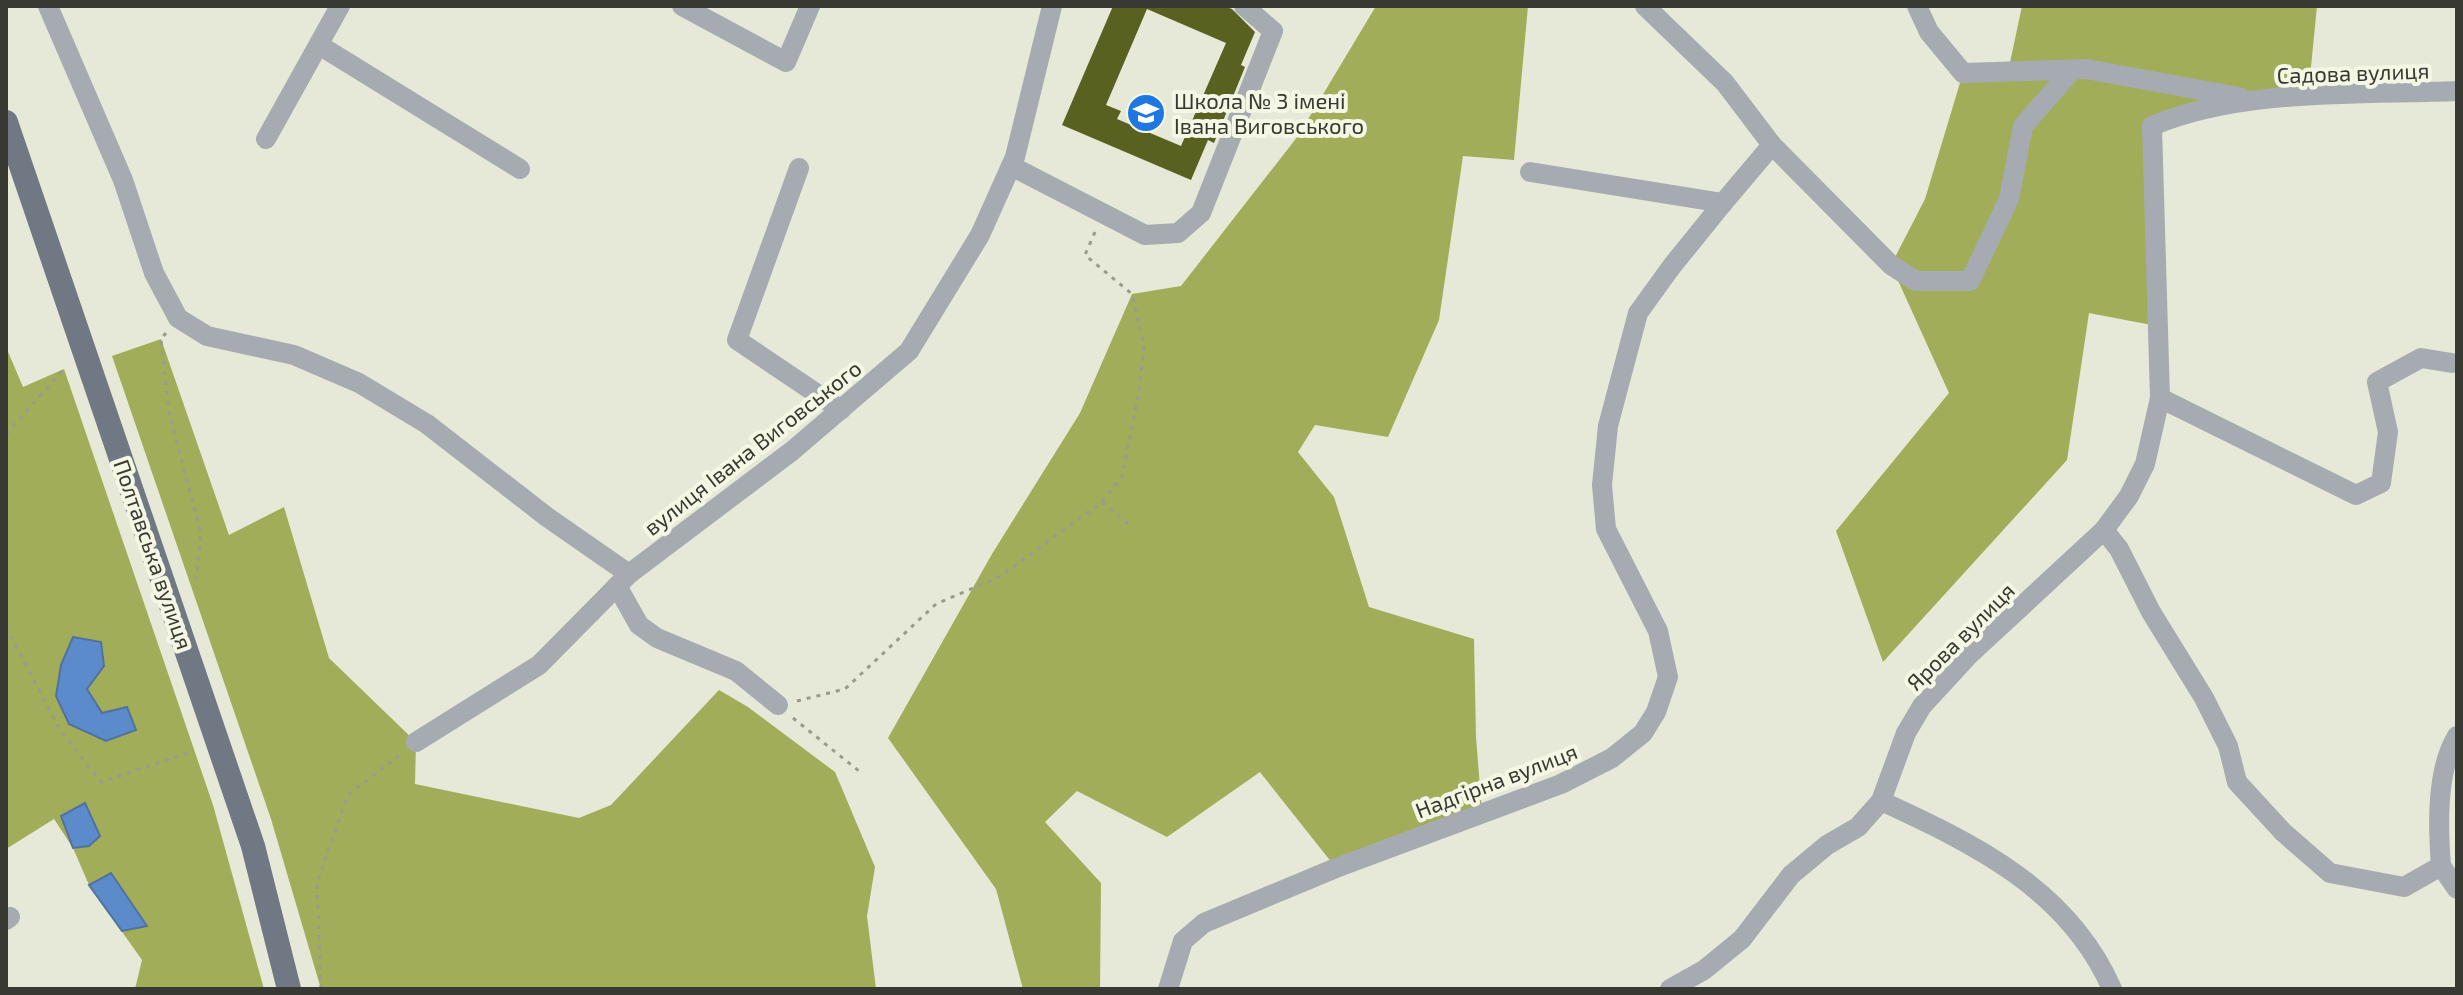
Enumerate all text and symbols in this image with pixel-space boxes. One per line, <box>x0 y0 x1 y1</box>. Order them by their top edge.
street label: Садова вулиця <box>2276 56 2430 89</box>
place label: Школа № 3 імені Івана Виговського <box>1174 87 1364 138</box>
school or university icon: Школа № 3 імені Івана Виговського <box>1125 92 1167 134</box>
street label: вулиця Івана Виговського <box>638 354 866 541</box>
street label: Полтавська вулиця <box>108 456 199 653</box>
street label: Ярова вулиця <box>1901 577 2020 696</box>
street label: Надгірна вулиця <box>1411 737 1581 824</box>

